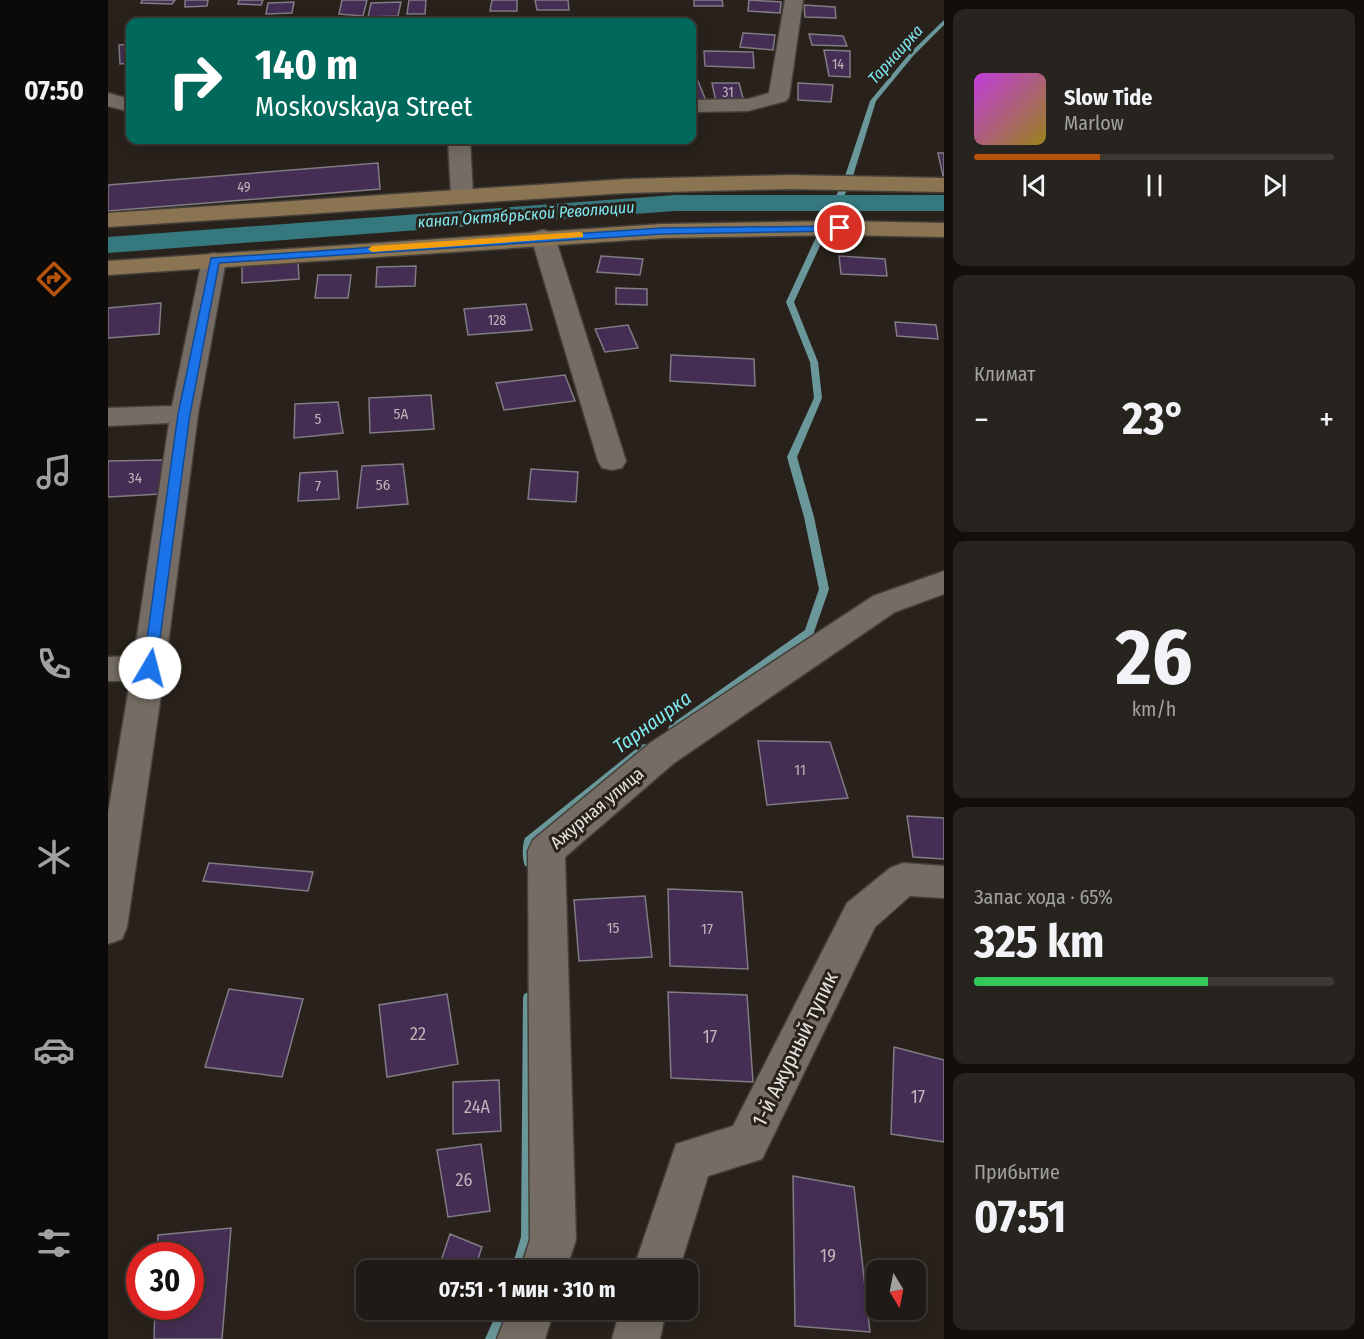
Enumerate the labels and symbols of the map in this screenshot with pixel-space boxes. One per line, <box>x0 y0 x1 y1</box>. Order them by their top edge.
water label: Тарнаирка <box>864 21 927 88</box>
house number: 14 <box>832 56 844 73</box>
house number: 31 <box>722 84 734 101</box>
house number: 49 <box>237 179 251 196</box>
water label: канал Октябрьской Революции <box>417 197 635 232</box>
pin <box>814 202 865 253</box>
house number: 128 <box>488 312 506 329</box>
house number: 5А <box>394 405 408 423</box>
house number: 5 <box>315 410 322 428</box>
house number: 34 <box>128 469 142 487</box>
house number: 56 <box>376 476 390 494</box>
house number: 7 <box>315 477 321 495</box>
position arrow <box>118 636 182 700</box>
water label: Тарнаирка <box>608 686 696 758</box>
house number: 11 <box>794 761 806 779</box>
street label: Ажурная улица <box>546 762 648 853</box>
house number: 15 <box>607 919 619 937</box>
house number: 17 <box>701 920 713 938</box>
street label: 1-й Ажурный тупик <box>746 967 844 1131</box>
house number: 22 <box>410 1023 426 1045</box>
house number: 17 <box>703 1026 717 1048</box>
house number: 17 <box>911 1086 925 1108</box>
house number: 24А <box>464 1096 490 1118</box>
house number: 26 <box>456 1169 473 1191</box>
speed limit sign: 30 <box>126 1242 204 1320</box>
house number: 19 <box>820 1245 836 1267</box>
north arrow <box>866 1260 926 1320</box>

